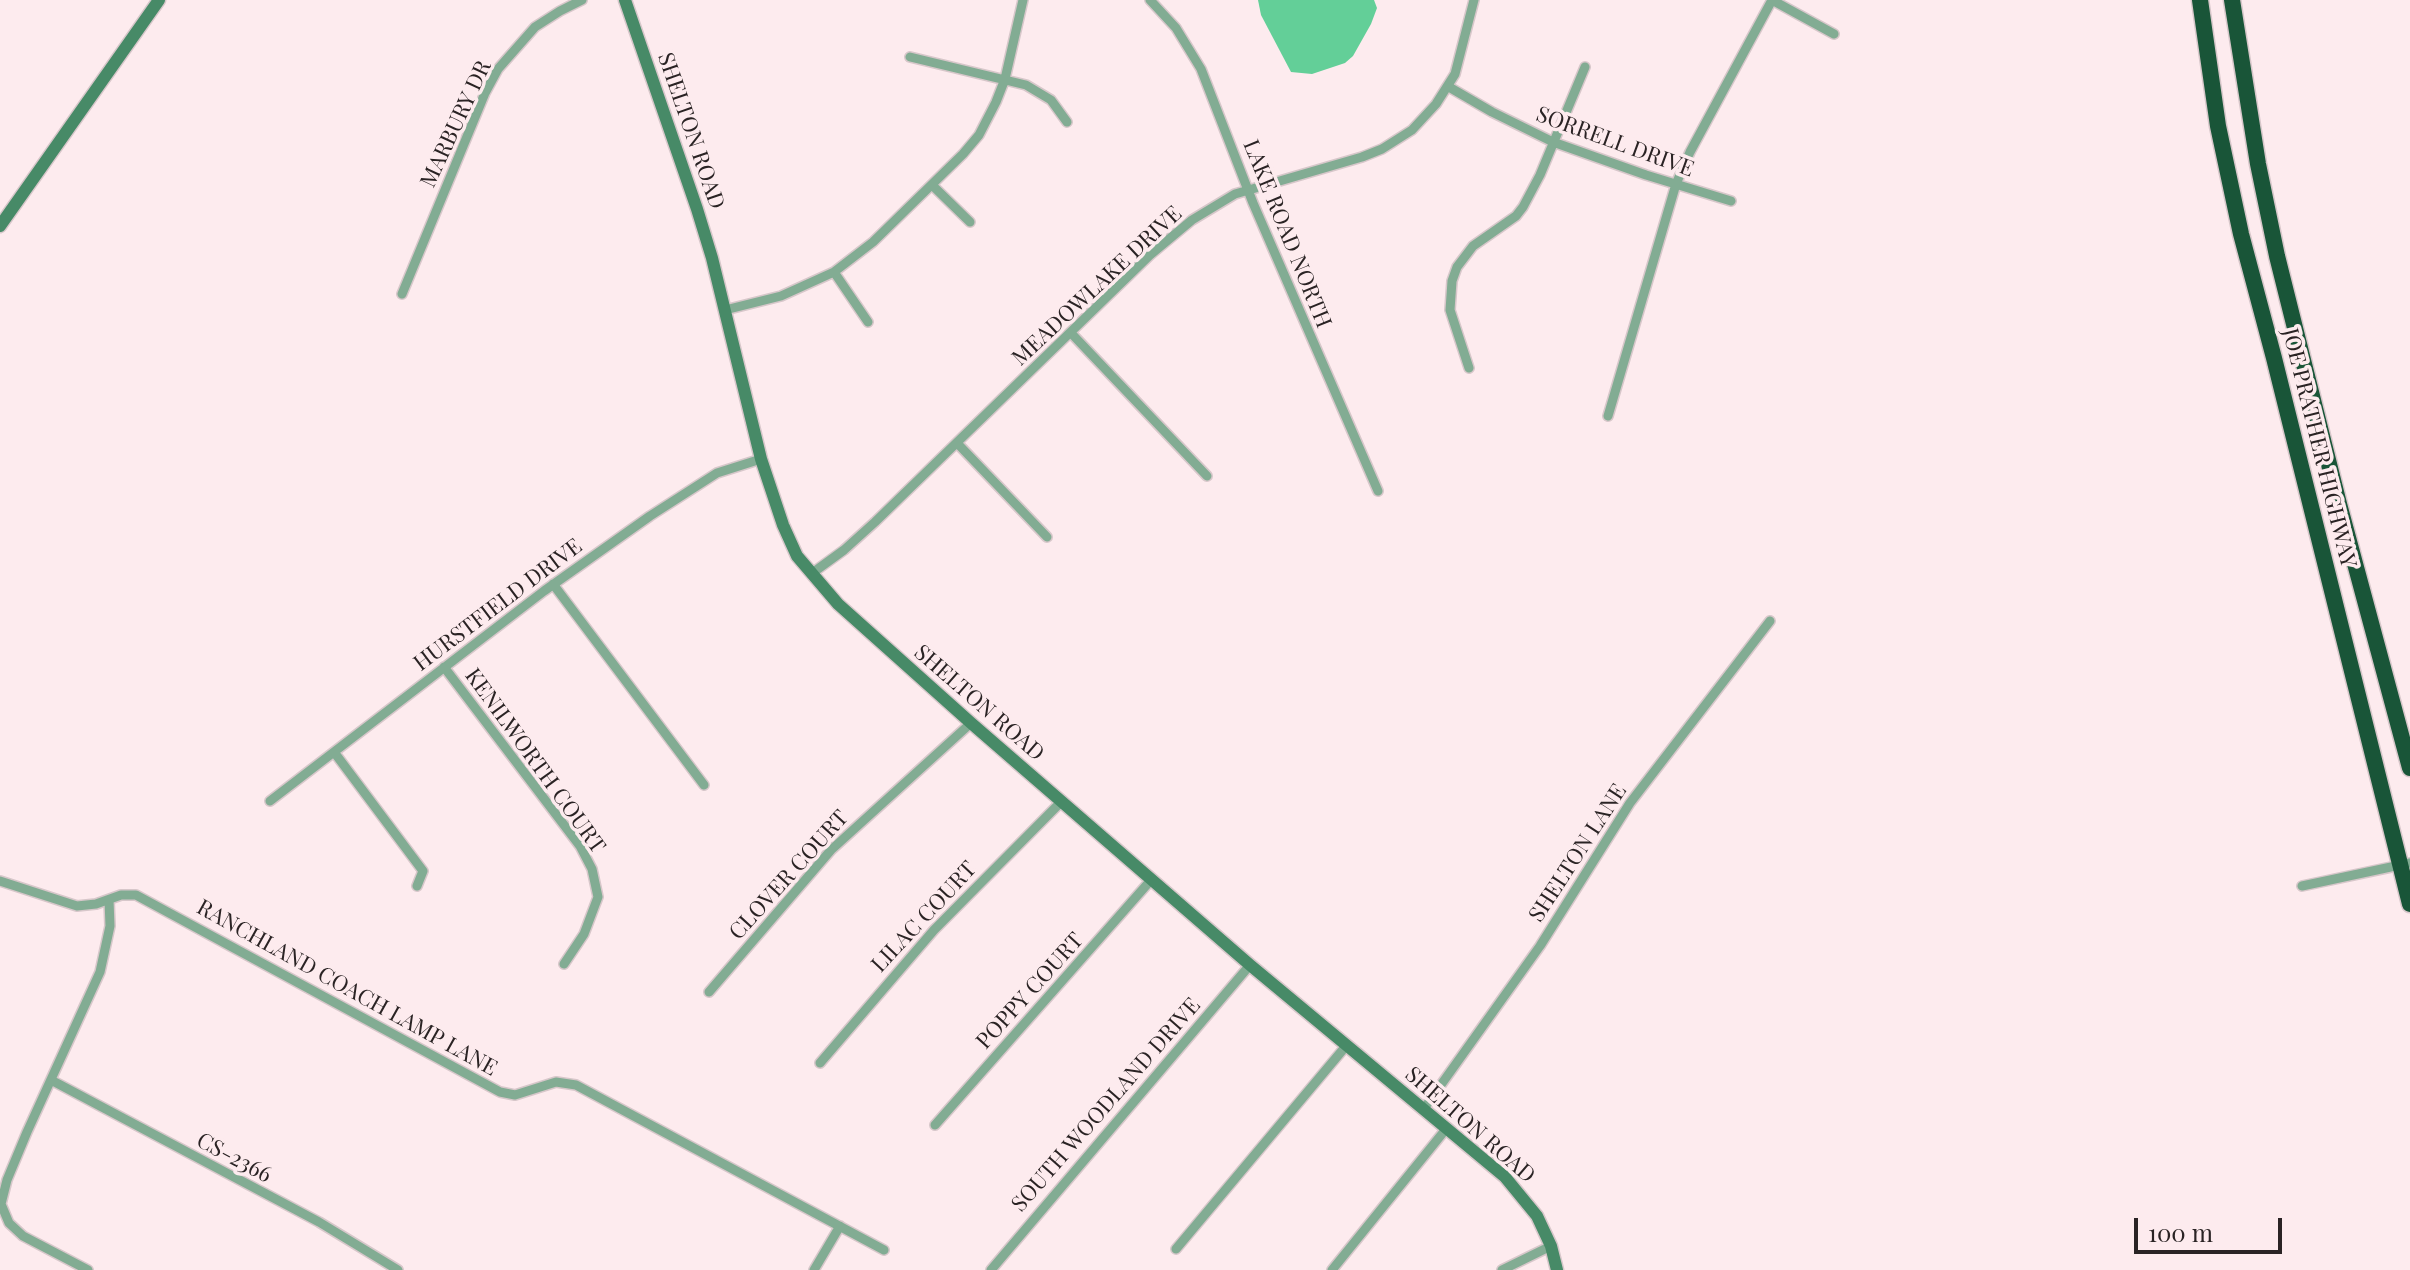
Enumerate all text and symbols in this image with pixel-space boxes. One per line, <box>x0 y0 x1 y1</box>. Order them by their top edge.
street label: SHELTON ROAD <box>652 49 730 213</box>
street label: MARBURY DR <box>415 56 497 192</box>
street label: SORRELL DRIVE <box>1533 101 1697 183</box>
street label: LAKE ROAD NORTH <box>1237 136 1337 332</box>
street label: MEADOWLAKE DRIVE <box>1007 201 1187 371</box>
street label: JOE PRATHER HIGHWAY <box>2276 326 2362 570</box>
street label: HURSTFIELD DRIVE <box>409 533 587 677</box>
street label: SHELTON ROAD <box>909 639 1049 767</box>
street label: KENILWORTH COURT <box>459 664 611 858</box>
street label: SHELTON LANE <box>1524 779 1632 927</box>
street label: CLOVER COURT <box>724 805 854 945</box>
street label: LILAC COURT <box>866 856 982 978</box>
street label: RANCHLAND COACH LAMP LANE <box>192 894 502 1082</box>
street label: POPPY COURT <box>971 927 1089 1055</box>
street label: SOUTH WOODLAND DRIVE <box>1006 993 1206 1217</box>
street label: SHELTON ROAD <box>1400 1061 1540 1189</box>
street label: CS-2366 <box>192 1127 276 1189</box>
scale bar <box>2138 1202 2286 1252</box>
text: 100 m <box>2148 1216 2213 1248</box>

